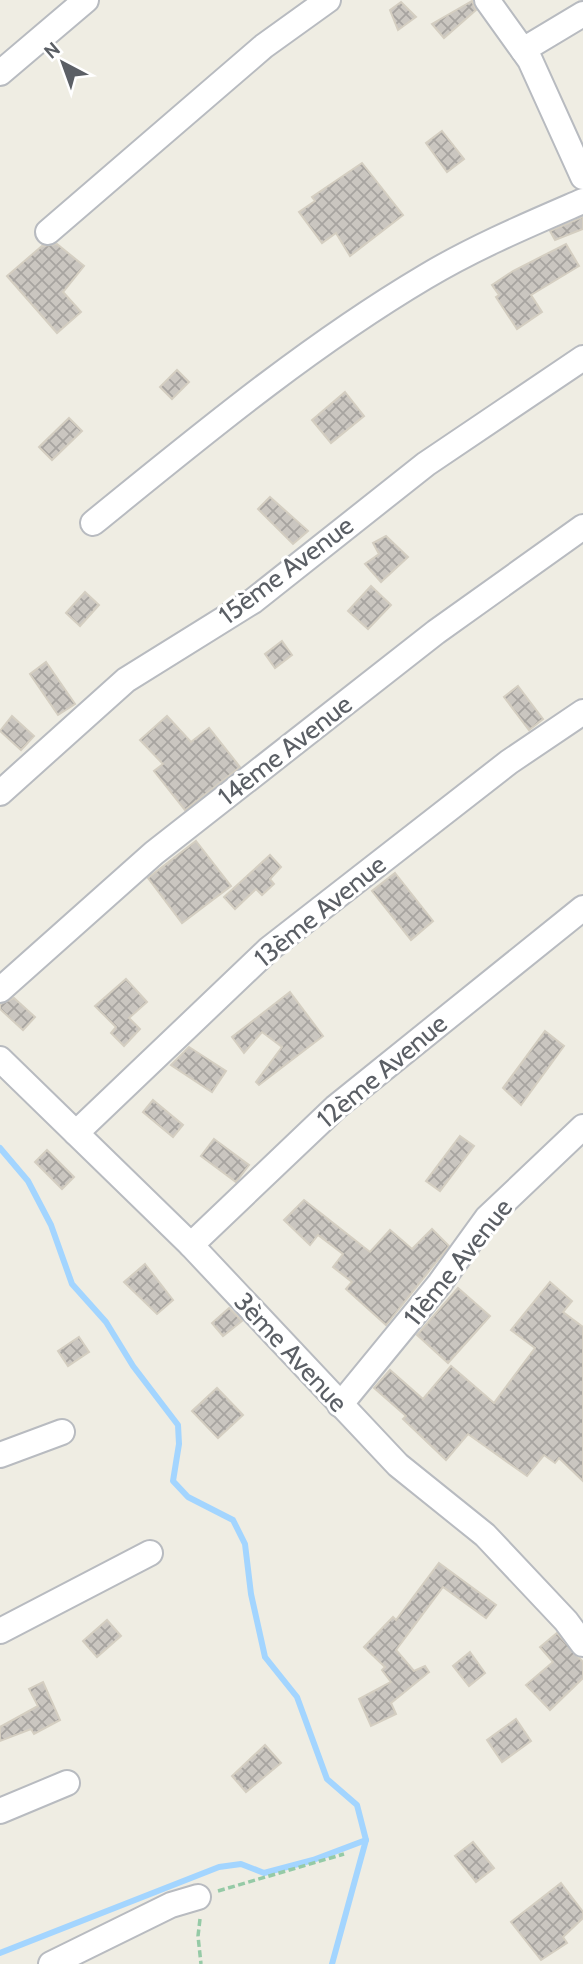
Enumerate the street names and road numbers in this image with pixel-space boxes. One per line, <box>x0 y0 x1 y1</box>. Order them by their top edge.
street label: 15ème Avenue <box>212 509 360 631</box>
street label: 14ème Avenue <box>212 688 358 812</box>
street label: 13ème Avenue <box>248 848 392 974</box>
street label: 12ème Avenue <box>310 1007 454 1135</box>
street label: 11ème Avenue <box>397 1192 519 1332</box>
street label: 3ème Avenue <box>228 1286 354 1418</box>

